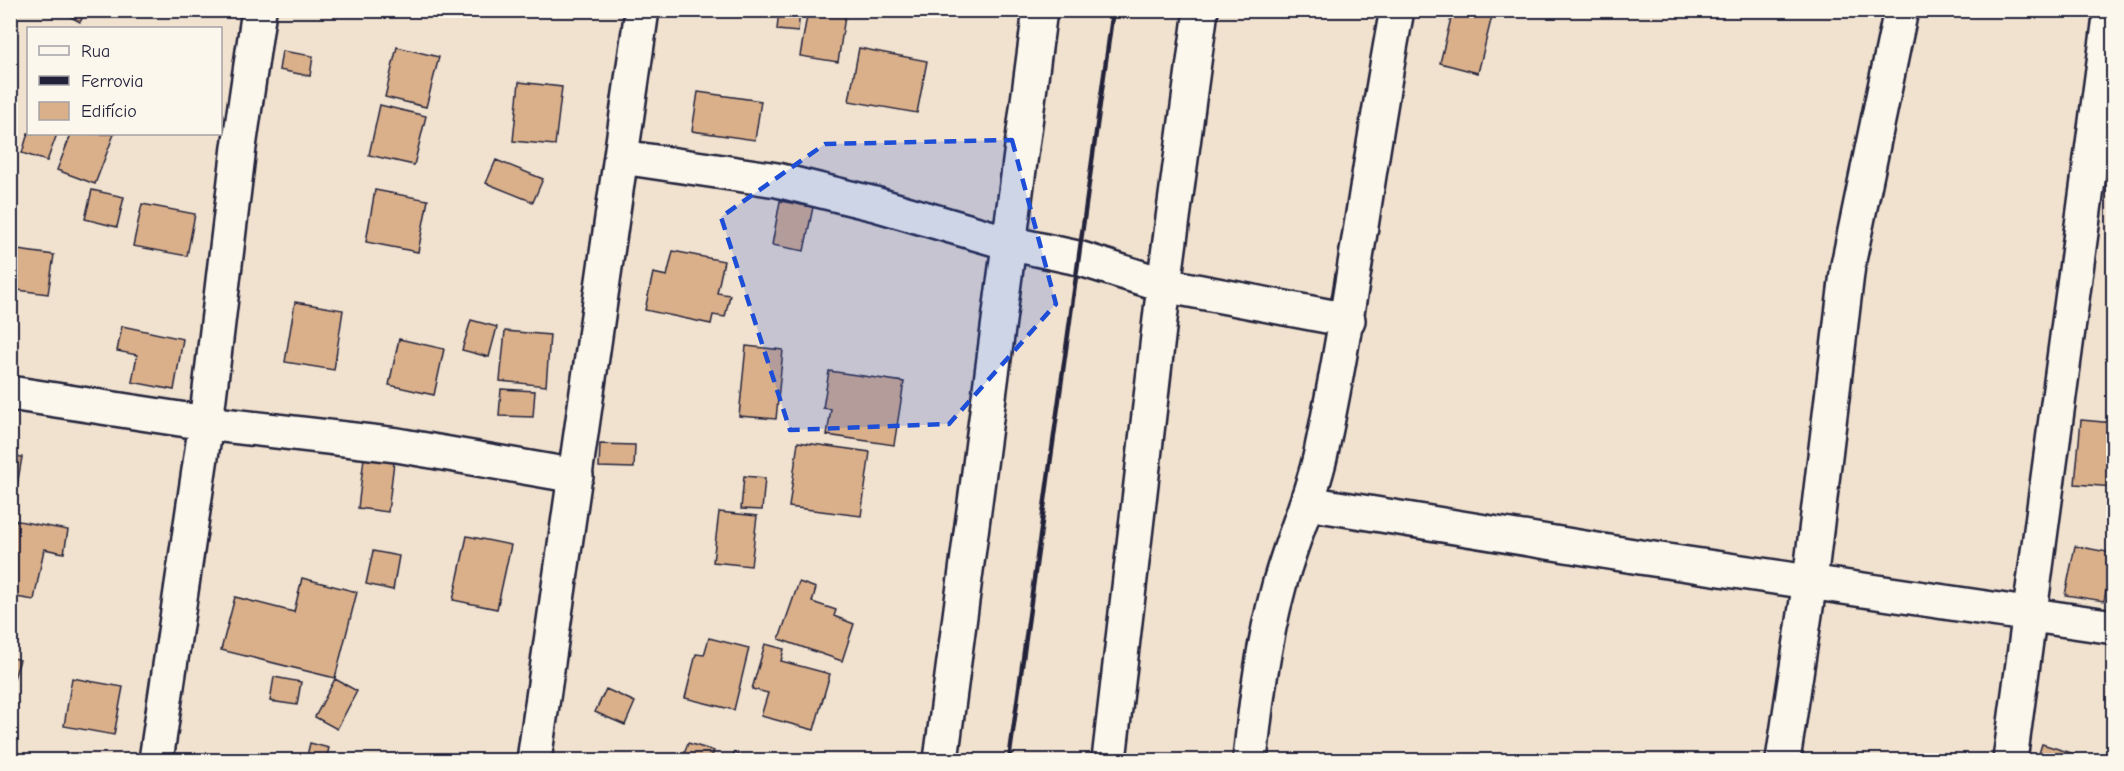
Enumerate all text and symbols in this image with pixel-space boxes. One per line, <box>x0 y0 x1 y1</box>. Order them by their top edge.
legend <box>27 27 222 135</box>
text: Rua <box>81 41 110 62</box>
text: Ferrovia <box>81 71 144 92</box>
text: Edifício <box>81 101 137 122</box>

